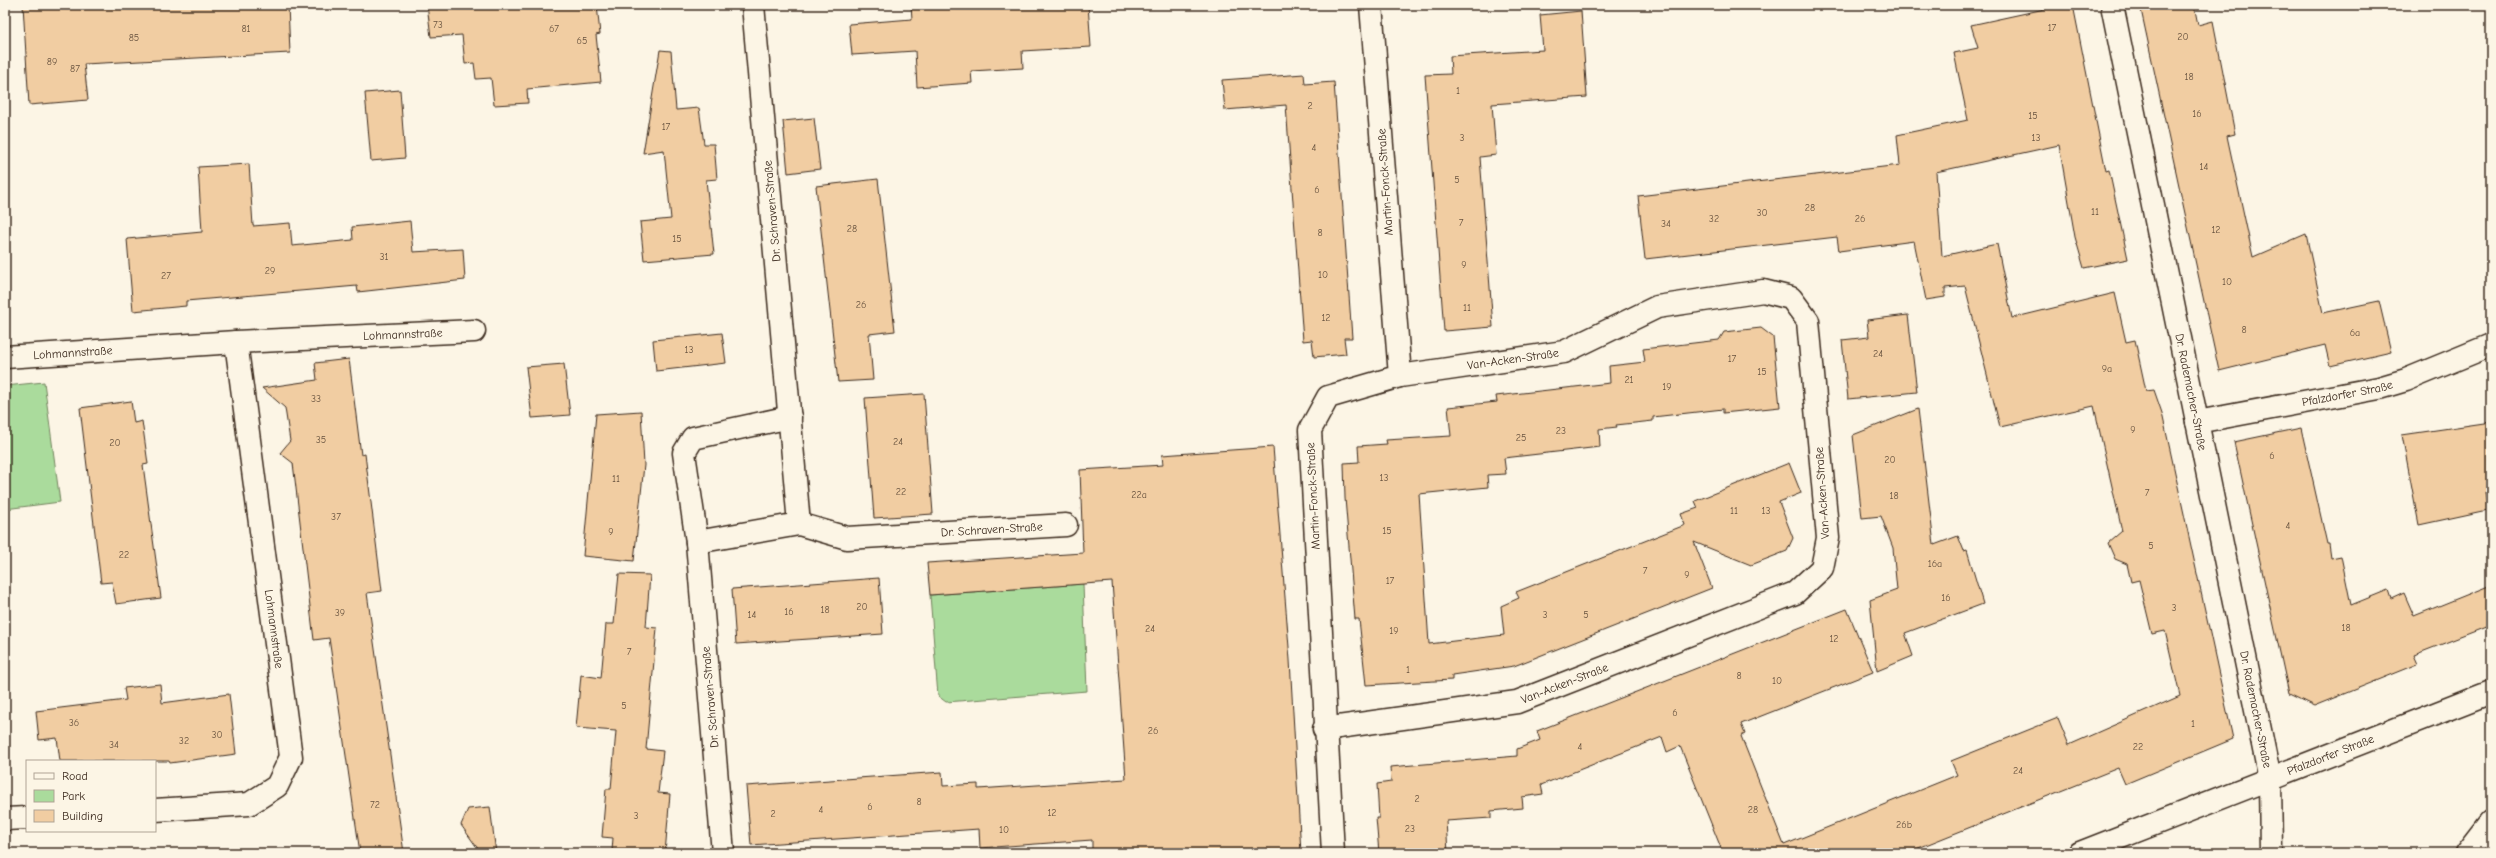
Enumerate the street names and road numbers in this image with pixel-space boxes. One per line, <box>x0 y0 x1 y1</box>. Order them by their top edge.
street label: Martin-Fonck-Straße <box>1374 128 1396 236</box>
street label: Dr. Schraven-Straße <box>761 160 783 262</box>
street label: Lohmannstraße <box>363 325 443 343</box>
street label: Dr. Rademacher-Straße <box>2172 332 2210 452</box>
street label: Lohmannstraße <box>33 343 113 362</box>
street label: Van-Acken-Straße <box>1466 346 1560 372</box>
street label: Pfalzdorfer Straße <box>2301 377 2394 409</box>
street label: Martin-Fonck-Straße <box>1303 442 1323 550</box>
street label: Van-Acken-Straße <box>1812 446 1832 540</box>
street label: Dr. Schraven-Straße <box>940 519 1043 539</box>
street label: Lohmannstraße <box>262 589 286 669</box>
street label: Dr. Schraven-Straße <box>699 646 721 748</box>
street label: Dr. Rademacher-Straße <box>2237 650 2275 769</box>
street label: Van-Acken-Straße <box>1519 660 1610 707</box>
street label: Pfalzdorfer Straße <box>2285 732 2376 778</box>

